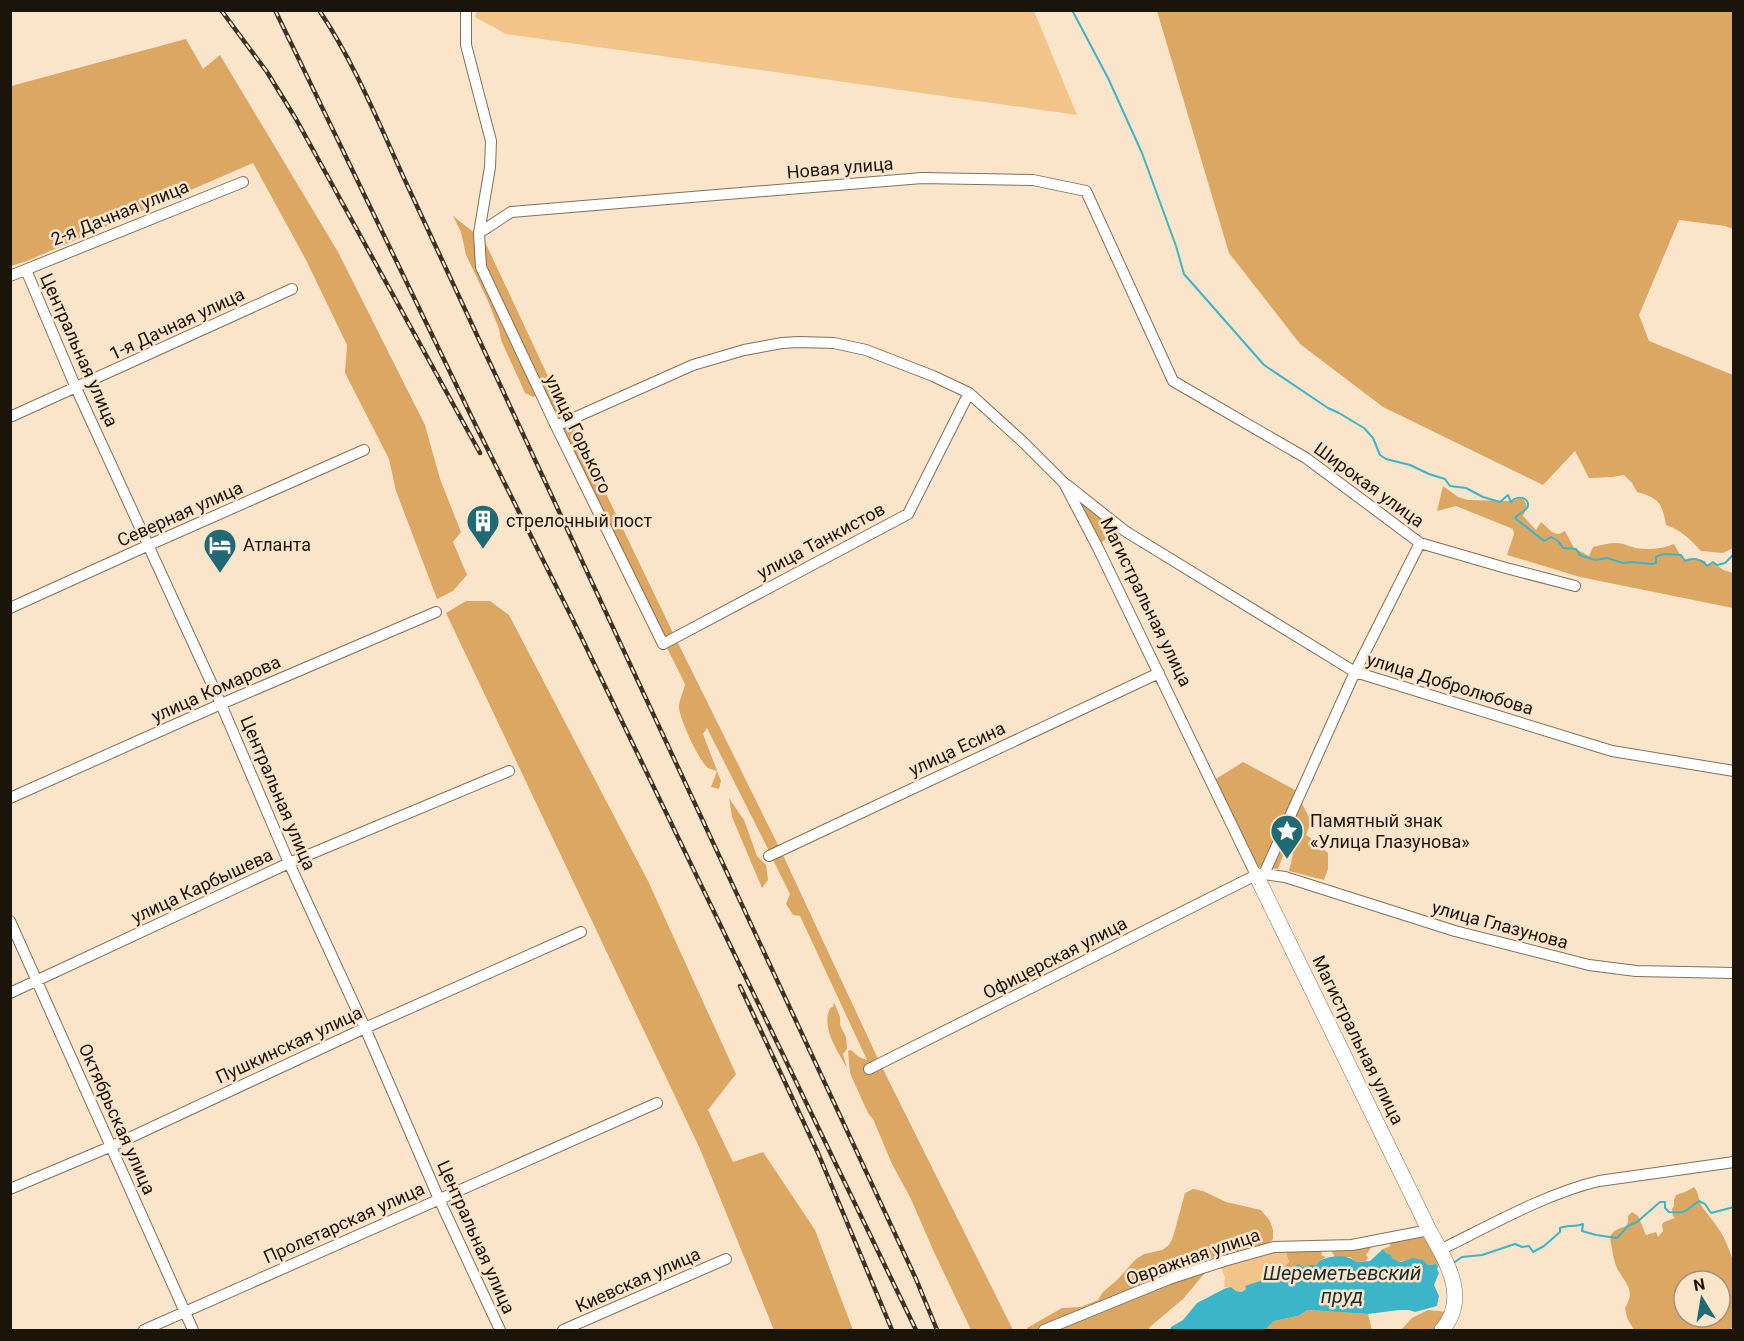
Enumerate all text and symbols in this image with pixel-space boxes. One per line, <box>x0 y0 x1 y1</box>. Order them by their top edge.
street label: Новая улица <box>786 152 894 183</box>
street label: 2-я Дачная улица <box>48 175 192 250</box>
street label: Центральная улица <box>36 270 123 430</box>
street label: 1-я Дачная улица <box>106 283 248 364</box>
street label: улица Горького <box>541 371 616 497</box>
street label: Широкая улица <box>1310 438 1428 532</box>
street label: Северная улица <box>114 476 246 551</box>
street label: улица Танкистов <box>753 498 888 583</box>
building icon: стрелочный пост <box>465 503 501 550</box>
place label: стрелочный пост <box>506 510 652 531</box>
street label: Магистральная улица <box>1096 514 1197 690</box>
hotel icon: Атланта <box>202 527 238 574</box>
place label: Атланта <box>243 534 311 555</box>
street label: улица Добролюбова <box>1364 648 1536 719</box>
street label: улица Комарова <box>148 651 284 726</box>
street label: Центральная улица <box>236 712 321 873</box>
street label: улица Есина <box>905 717 1008 780</box>
place label: Памятный знак «Улица Глазунова» <box>1310 810 1470 852</box>
place icon: Памятный знак «Улица Глазунова» <box>1269 813 1305 860</box>
street label: улица Карбышева <box>128 844 276 927</box>
street label: улица Глазунова <box>1430 896 1571 953</box>
street label: Офицерская улица <box>979 912 1130 1003</box>
street label: Магистральная улица <box>1308 952 1409 1128</box>
street label: Пушкинская улица <box>212 1001 365 1088</box>
street label: Октябрьская улица <box>75 1040 160 1198</box>
street label: Центральная улица <box>433 1157 520 1317</box>
street label: Пролетарская улица <box>260 1178 428 1268</box>
street label: Овражная улица <box>1123 1224 1263 1289</box>
street label: Киевская улица <box>572 1243 703 1316</box>
water label: Шереметьевский пруд <box>1263 1261 1421 1308</box>
north arrow <box>1672 1269 1732 1329</box>
text: N <box>1692 1274 1707 1295</box>

